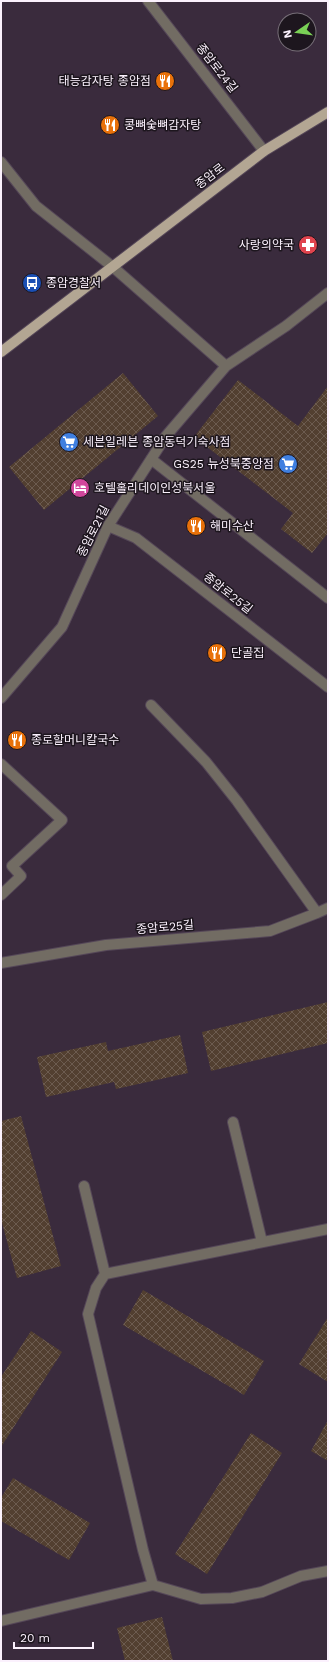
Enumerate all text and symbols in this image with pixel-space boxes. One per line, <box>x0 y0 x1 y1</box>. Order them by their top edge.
north arrow <box>277 12 317 52</box>
text: N <box>280 29 295 40</box>
street label: 종암로24길 <box>194 41 240 95</box>
restaurant icon: 태능감자탕 종암점 <box>154 70 176 92</box>
place label: 태능감자탕 종암점 <box>59 74 151 88</box>
restaurant icon: 콩뼈숯뼈감자탕 <box>99 114 121 136</box>
place label: 콩뼈숯뼈감자탕 <box>124 118 201 132</box>
street label: 종암로 <box>193 160 227 192</box>
pharmacy icon: 사랑의약국 <box>297 234 319 256</box>
place label: 사랑의약국 <box>239 238 294 252</box>
bus stop icon: 종암경찰서 <box>21 272 43 294</box>
place label: 종암경찰서 <box>46 276 101 290</box>
supermarket icon: 세븐일레븐 종암동덕기숙사점 <box>58 431 80 453</box>
place label: 세븐일레븐 종암동덕기숙사점 <box>83 435 231 449</box>
supermarket icon: GS25 뉴성북중앙점 <box>277 453 299 475</box>
place label: GS25 뉴성북중앙점 <box>173 457 274 471</box>
hotel icon: 호텔홀리데이인성북서울 <box>69 477 91 499</box>
place label: 호텔홀리데이인성북서울 <box>94 481 215 495</box>
street label: 종암로21길 <box>74 503 112 559</box>
restaurant icon: 해미수산 <box>185 515 207 537</box>
place label: 해미수산 <box>210 519 254 533</box>
street label: 종암로25길 <box>201 570 255 616</box>
restaurant icon: 단골집 <box>206 642 228 664</box>
place label: 단골집 <box>231 646 264 660</box>
restaurant icon: 종로할머니칼국수 <box>6 729 28 751</box>
place label: 종로할머니칼국수 <box>31 733 119 747</box>
street label: 종암로25길 <box>135 917 195 937</box>
scale bar <box>14 1624 93 1650</box>
text: 20 m <box>20 1631 50 1645</box>

